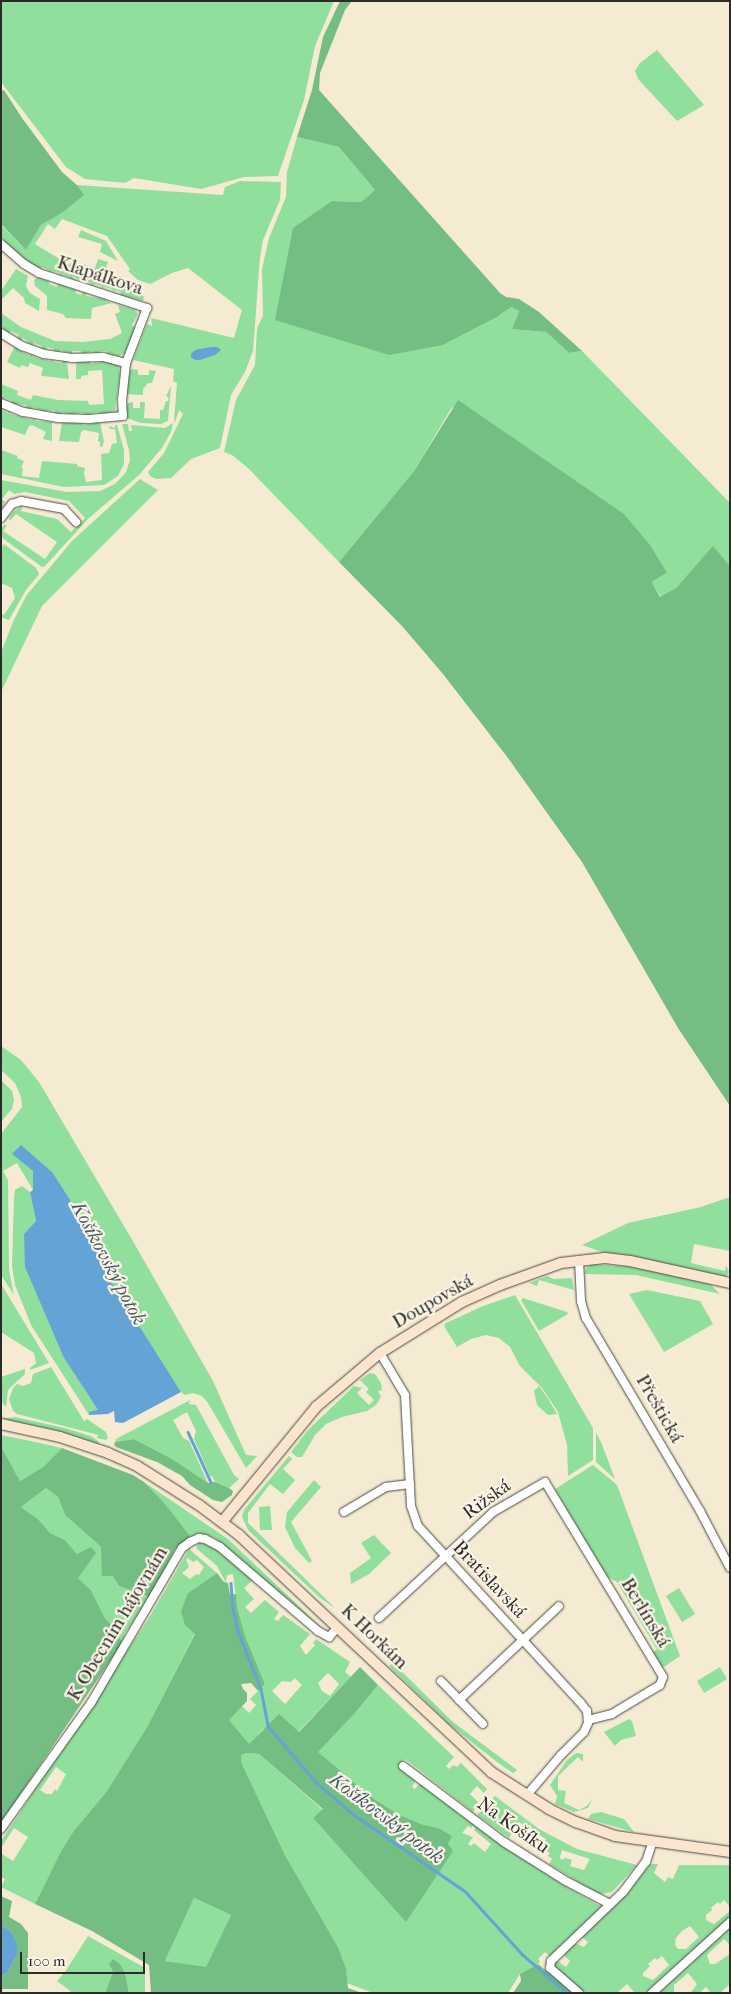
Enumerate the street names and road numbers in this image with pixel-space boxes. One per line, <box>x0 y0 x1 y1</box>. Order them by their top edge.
street label: Klapálkova <box>54 251 146 301</box>
street label: Doupovská <box>389 1270 477 1334</box>
street label: Přeštická <box>630 1371 688 1447</box>
street label: Rižská <box>459 1475 515 1525</box>
street label: Bratislavská <box>447 1537 531 1623</box>
street label: K Obecním hájovnám <box>63 1543 173 1705</box>
street label: Berlínská <box>615 1574 675 1652</box>
street label: K Horkám <box>336 1599 412 1675</box>
street label: Na Košíku <box>472 1793 554 1859</box>

